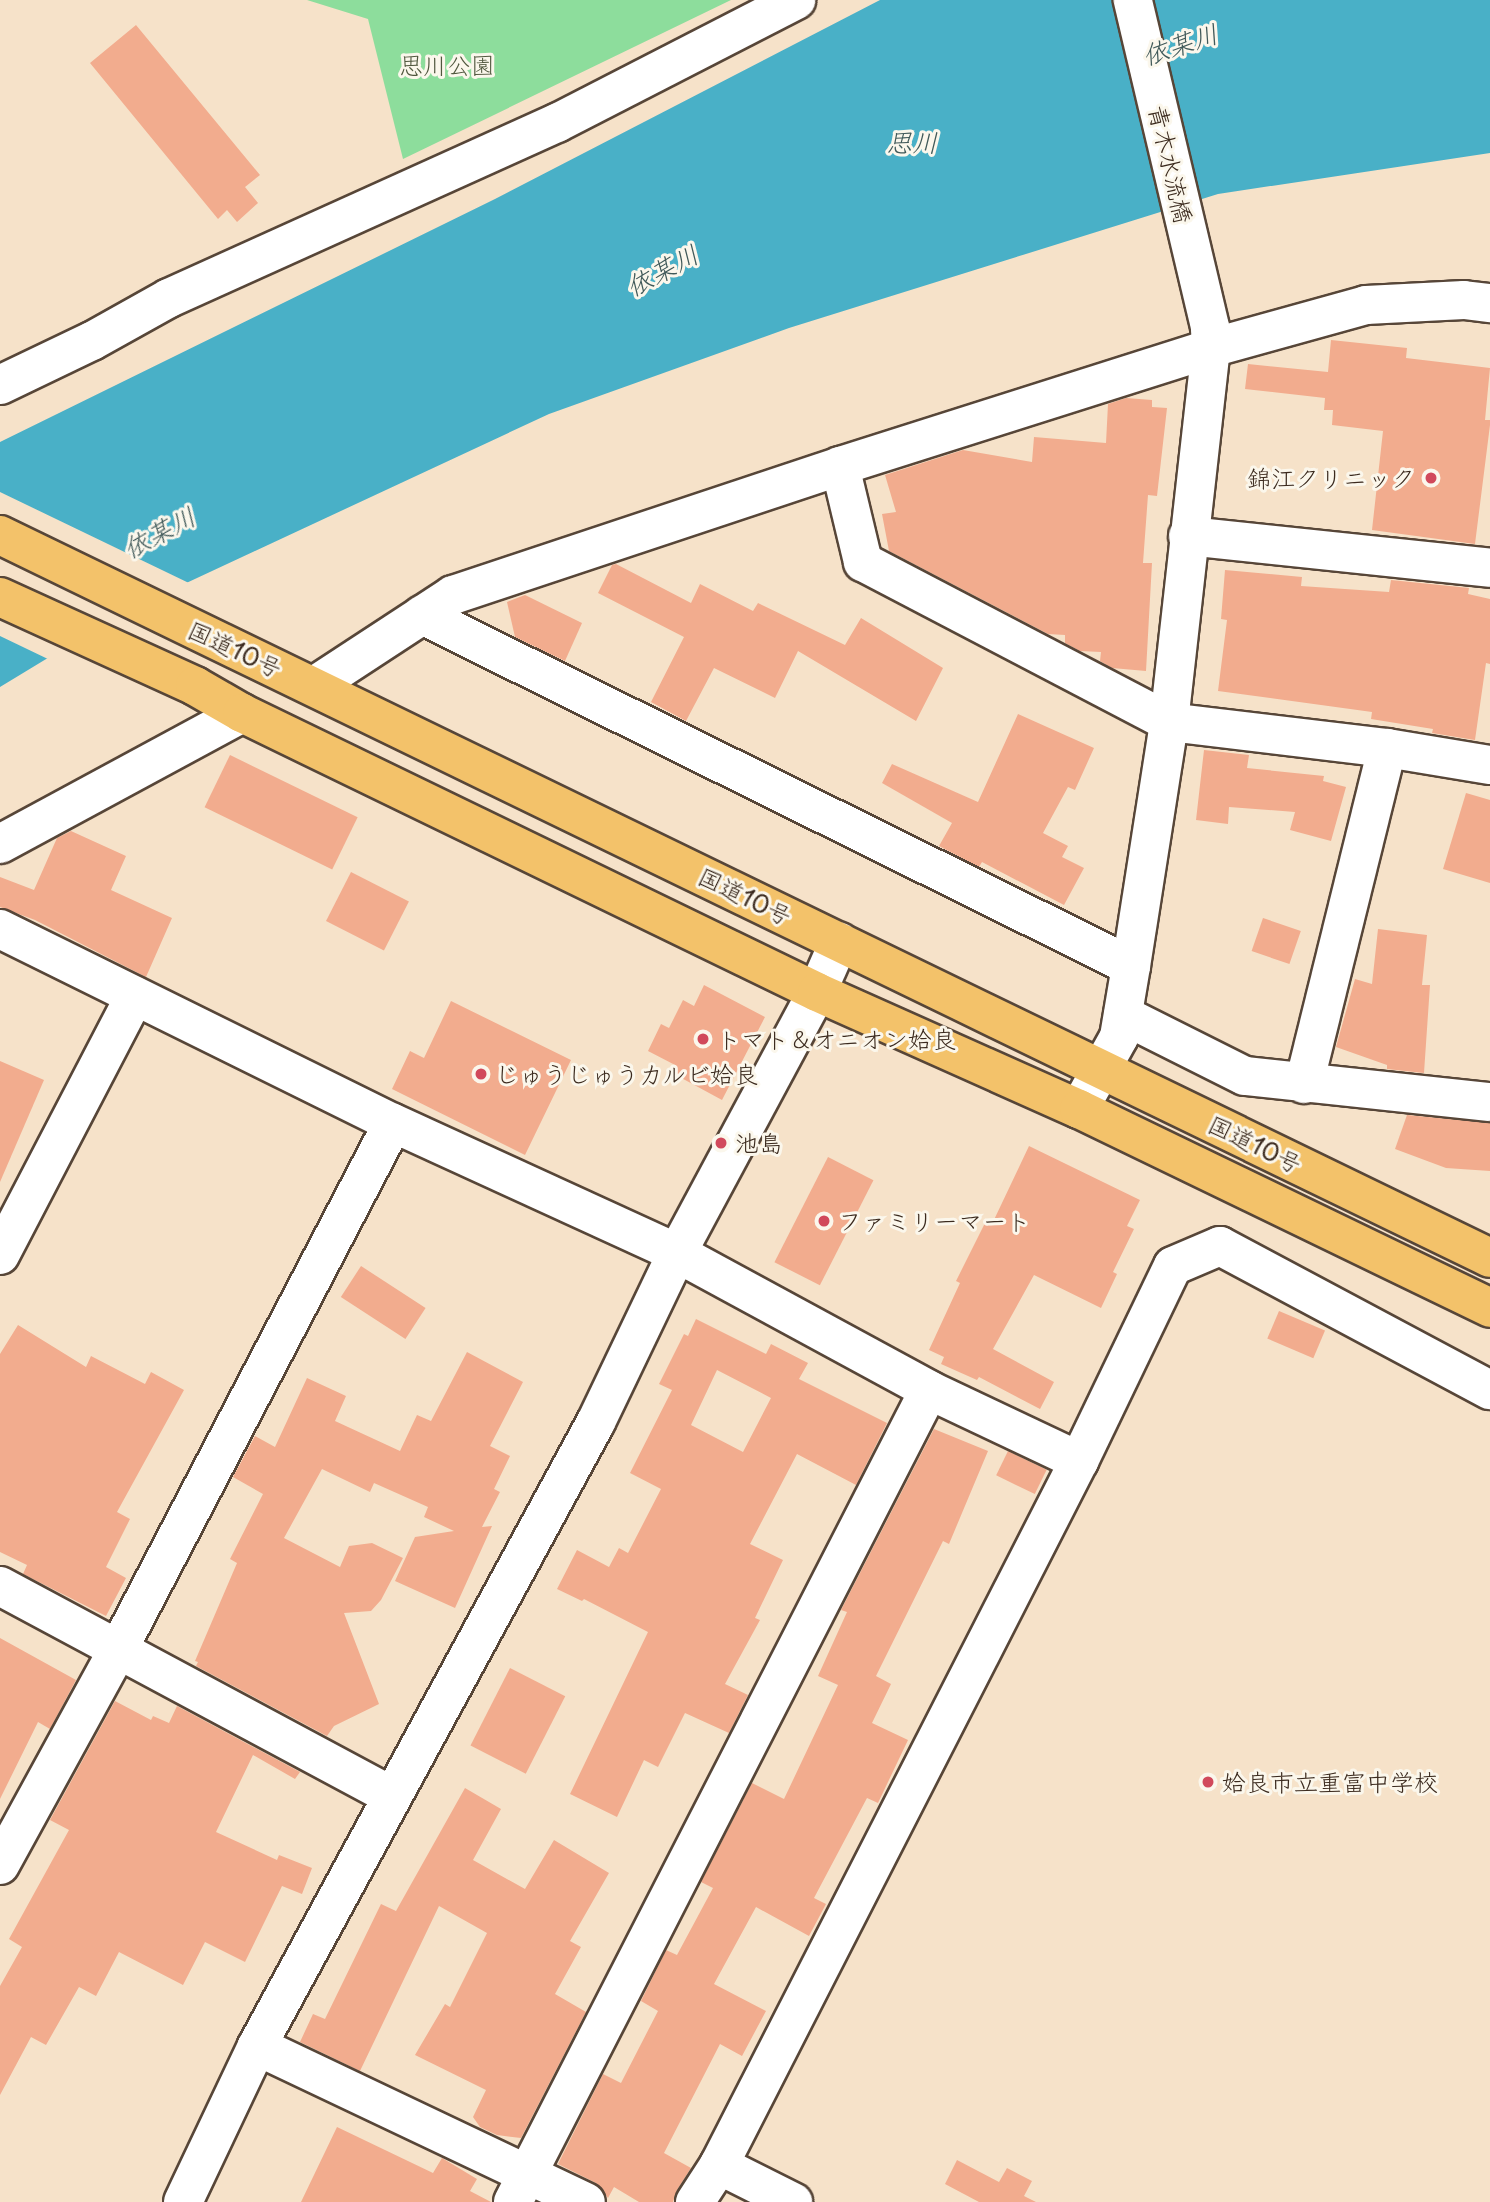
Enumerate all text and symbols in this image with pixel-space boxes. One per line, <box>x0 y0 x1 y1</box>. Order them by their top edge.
water label: 依某川 <box>1138 17 1222 71</box>
park label: 思川公園 <box>399 51 495 79</box>
street label: 青木水流橋 <box>1143 102 1199 226</box>
water label: 思川 <box>886 126 938 158</box>
water label: 依某川 <box>620 238 704 302</box>
place label: 錦江クリニック <box>1247 464 1415 492</box>
marker: 錦江クリニック <box>1421 468 1441 488</box>
water label: 依某川 <box>117 500 201 564</box>
street label: 国道10号 <box>183 615 287 683</box>
street label: 国道10号 <box>694 861 796 931</box>
place label: トマト＆オニオン姶良 <box>717 1025 957 1053</box>
marker: トマト＆オニオン姶良 <box>695 1031 711 1047</box>
place label: じゅうじゅうカルビ姶良 <box>495 1060 759 1088</box>
marker: じゅうじゅうカルビ姶良 <box>473 1066 489 1082</box>
street label: 国道10号 <box>1204 1109 1306 1179</box>
place label: 池島 <box>735 1129 783 1157</box>
marker: 池島 <box>713 1135 729 1151</box>
place label: ファミリーマート <box>838 1207 1030 1235</box>
marker: ファミリーマート <box>816 1213 832 1229</box>
place label: 姶良市立重富中学校 <box>1222 1768 1438 1796</box>
marker: 姶良市立重富中学校 <box>1200 1774 1216 1790</box>

